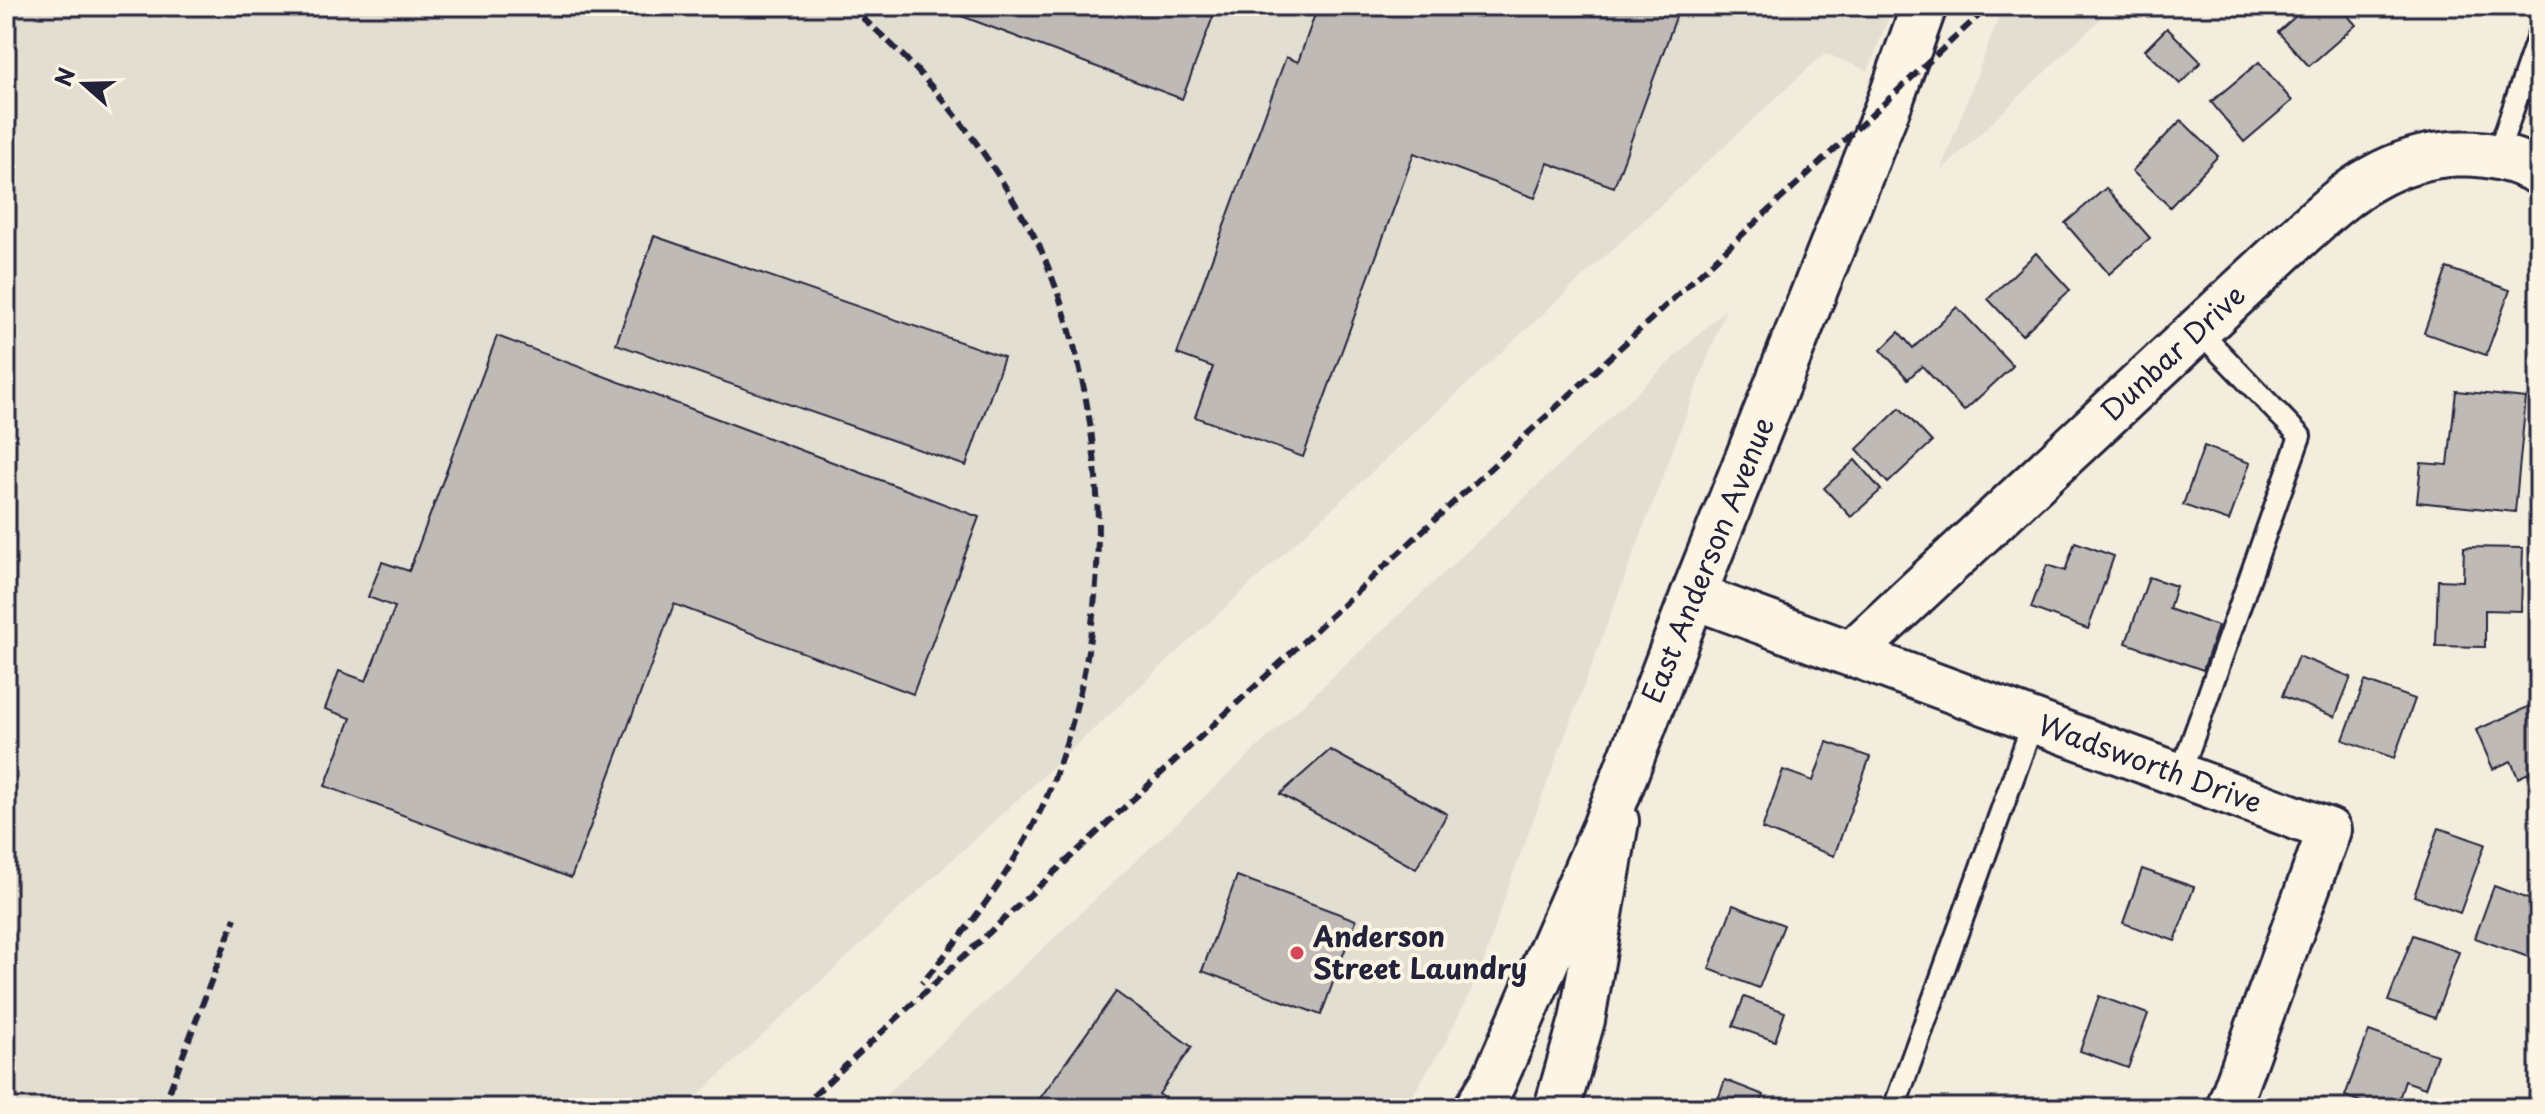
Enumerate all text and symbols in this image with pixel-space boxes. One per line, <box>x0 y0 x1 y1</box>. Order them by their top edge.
north arrow <box>44 44 124 124</box>
text: N <box>45 63 82 90</box>
street label: Dunbar Drive <box>2090 273 2254 431</box>
street label: East Anderson Avenue <box>1630 410 1784 709</box>
street label: Wadsworth Drive <box>2033 702 2268 823</box>
place label: Anderson Street Laundry <box>1312 914 1527 989</box>
marker: Anderson Street Laundry <box>1288 944 1306 962</box>

